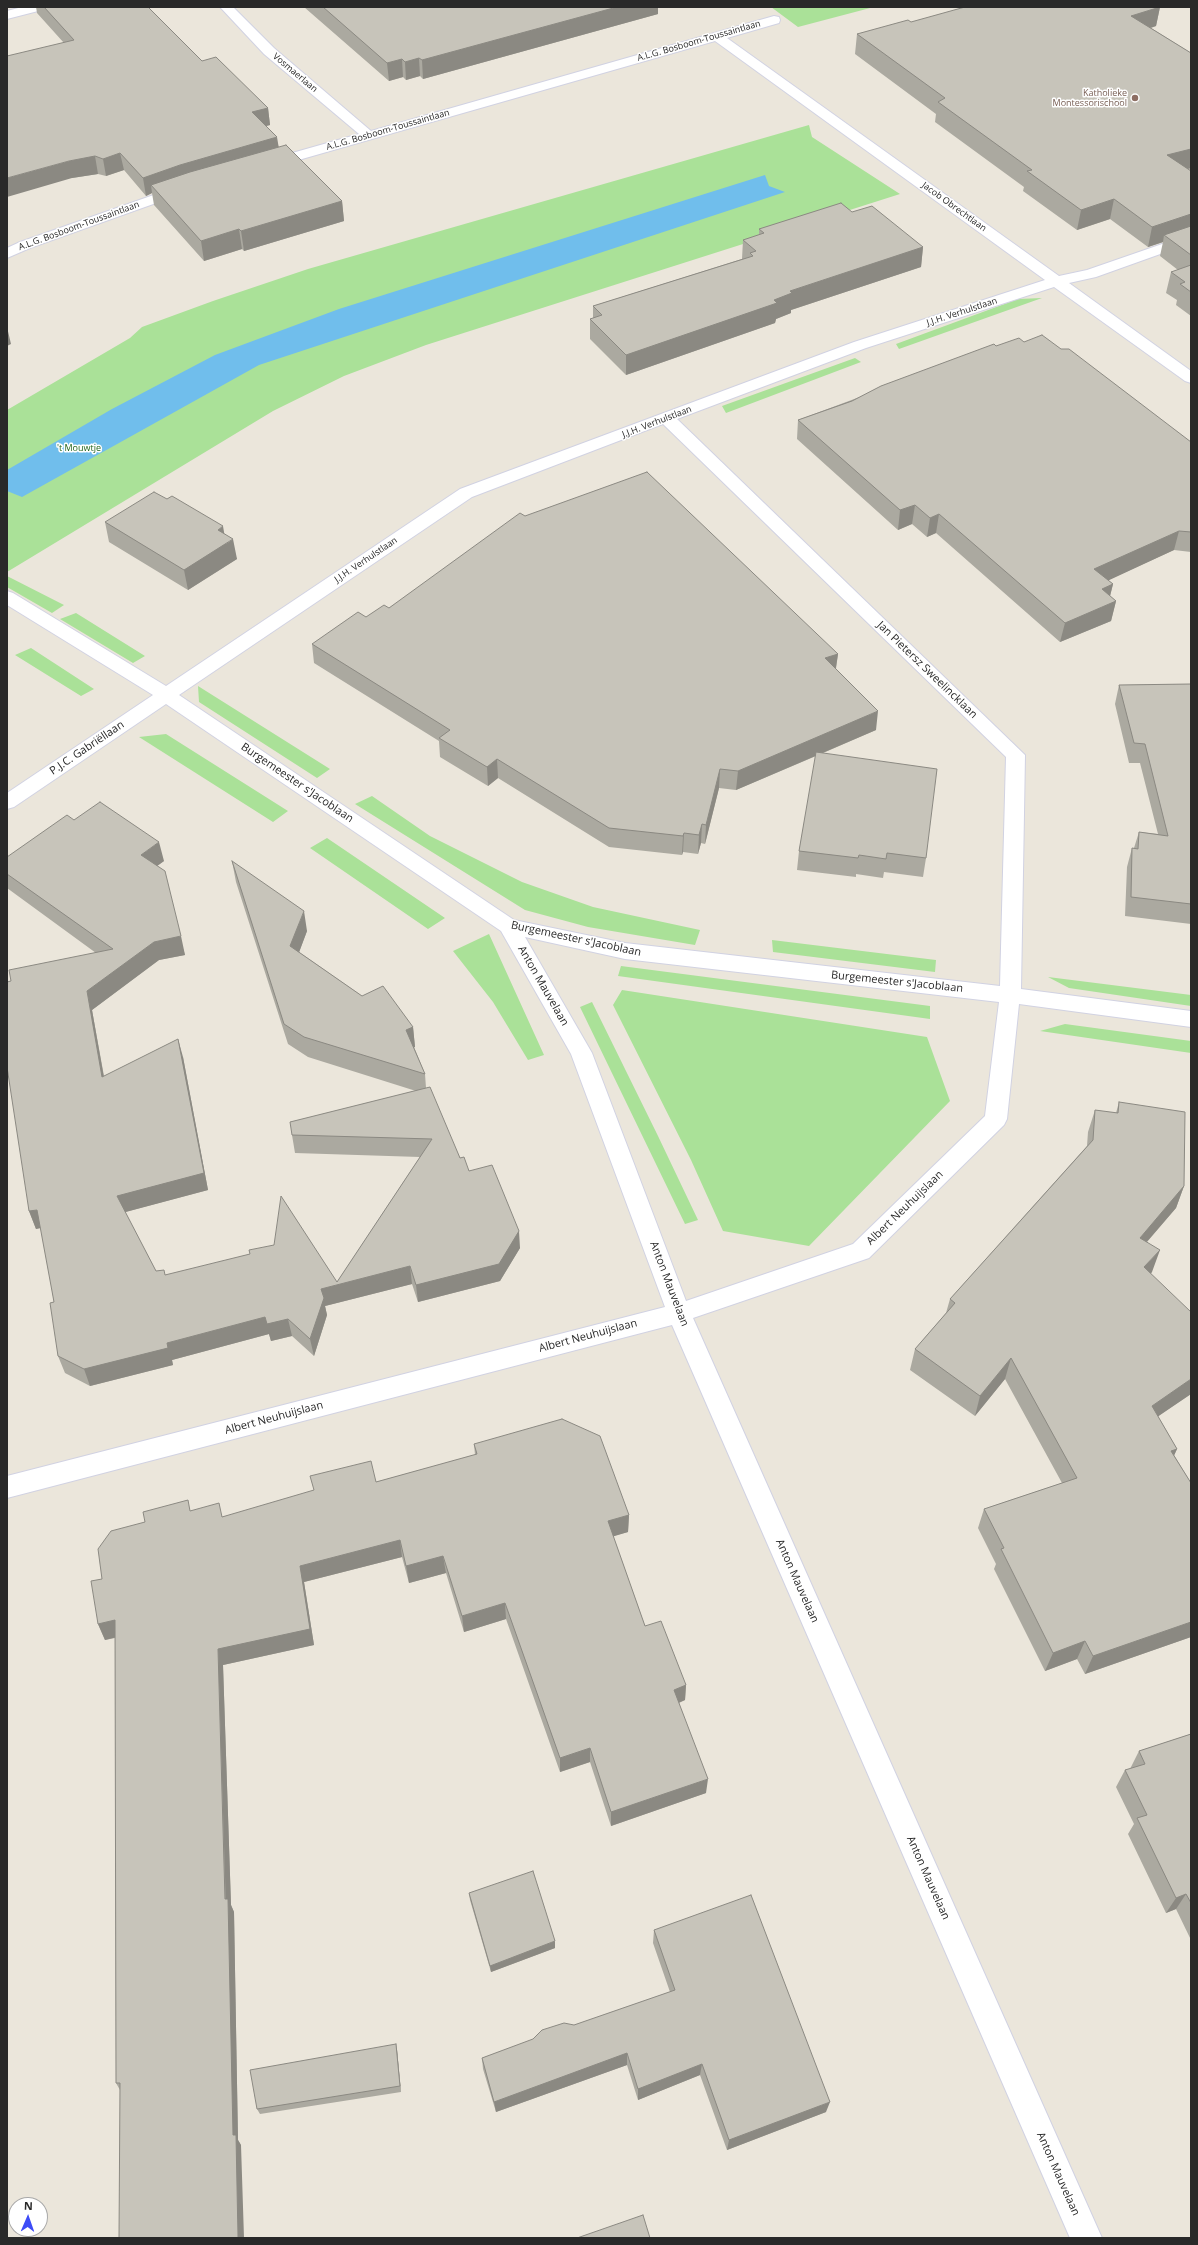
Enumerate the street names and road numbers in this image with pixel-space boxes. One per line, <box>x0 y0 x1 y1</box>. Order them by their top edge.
street label: A.L.G. Bosboom-Toussaintlaan <box>636 18 762 64</box>
street label: Vosmaerlaan <box>270 51 320 95</box>
street label: A.L.G. Bosboom-Toussaintlaan <box>325 107 451 153</box>
street label: Jacob Obrechtlaan <box>920 180 988 234</box>
street label: A.L.G. Bosboom-Toussaintlaan <box>17 199 141 253</box>
street label: J.J.H. Verhulstlaan <box>925 295 999 329</box>
street label: J.J.H. Verhulstlaan <box>621 404 693 440</box>
street label: J.J.H. Verhulstlaan <box>332 535 400 585</box>
street label: Jan Pietersz Sweelincklaan <box>874 619 980 721</box>
street label: P.J.C. Gabriëllaan <box>47 718 127 778</box>
street label: Burgemeester s'Jacoblaan <box>238 740 356 826</box>
street label: Burgemeester s'Jacoblaan <box>510 919 642 959</box>
street label: Anton Mauvelaan <box>515 944 571 1028</box>
street label: Burgemeester s'Jacoblaan <box>830 968 964 996</box>
street label: Albert Neuhuijslaan <box>864 1168 946 1248</box>
street label: Anton Mauvelaan <box>647 1240 691 1328</box>
street label: Albert Neuhuijslaan <box>537 1317 639 1355</box>
street label: Albert Neuhuijslaan <box>223 1399 325 1437</box>
street label: Anton Mauvelaan <box>773 1537 821 1625</box>
street label: Anton Mauvelaan <box>904 1834 952 1922</box>
street label: Anton Mauvelaan <box>1034 2130 1082 2218</box>

